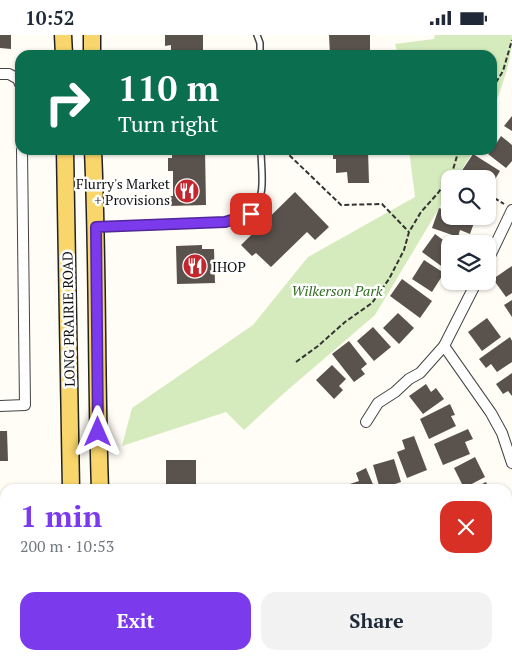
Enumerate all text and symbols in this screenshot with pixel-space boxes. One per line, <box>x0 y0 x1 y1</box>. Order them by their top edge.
text: 10:52 <box>25 5 74 30</box>
text: 110 m <box>118 65 219 111</box>
icon: right <box>35 70 100 135</box>
text: Turn right <box>118 109 218 138</box>
map controls <box>441 170 496 290</box>
button: search <box>441 170 496 225</box>
place label: Flurry's Market + Provisions <box>76 174 171 209</box>
restaurant icon: Flurry's Market + Provisions <box>174 178 200 204</box>
pin <box>230 193 272 235</box>
icon: arrive <box>237 200 265 228</box>
button: layers <box>441 235 496 290</box>
street label: LONG PRAIRIE ROAD <box>57 251 79 387</box>
restaurant icon: IHOP <box>182 253 208 279</box>
place label: IHOP <box>212 257 246 276</box>
park label: Wilkerson Park <box>292 281 383 300</box>
position arrow <box>71 405 123 457</box>
text: 1 min <box>20 496 102 536</box>
button: close <box>440 501 492 553</box>
text: 200 m · 10:53 <box>20 535 114 557</box>
button: Exit <box>20 592 251 650</box>
button: Share <box>261 592 492 650</box>

